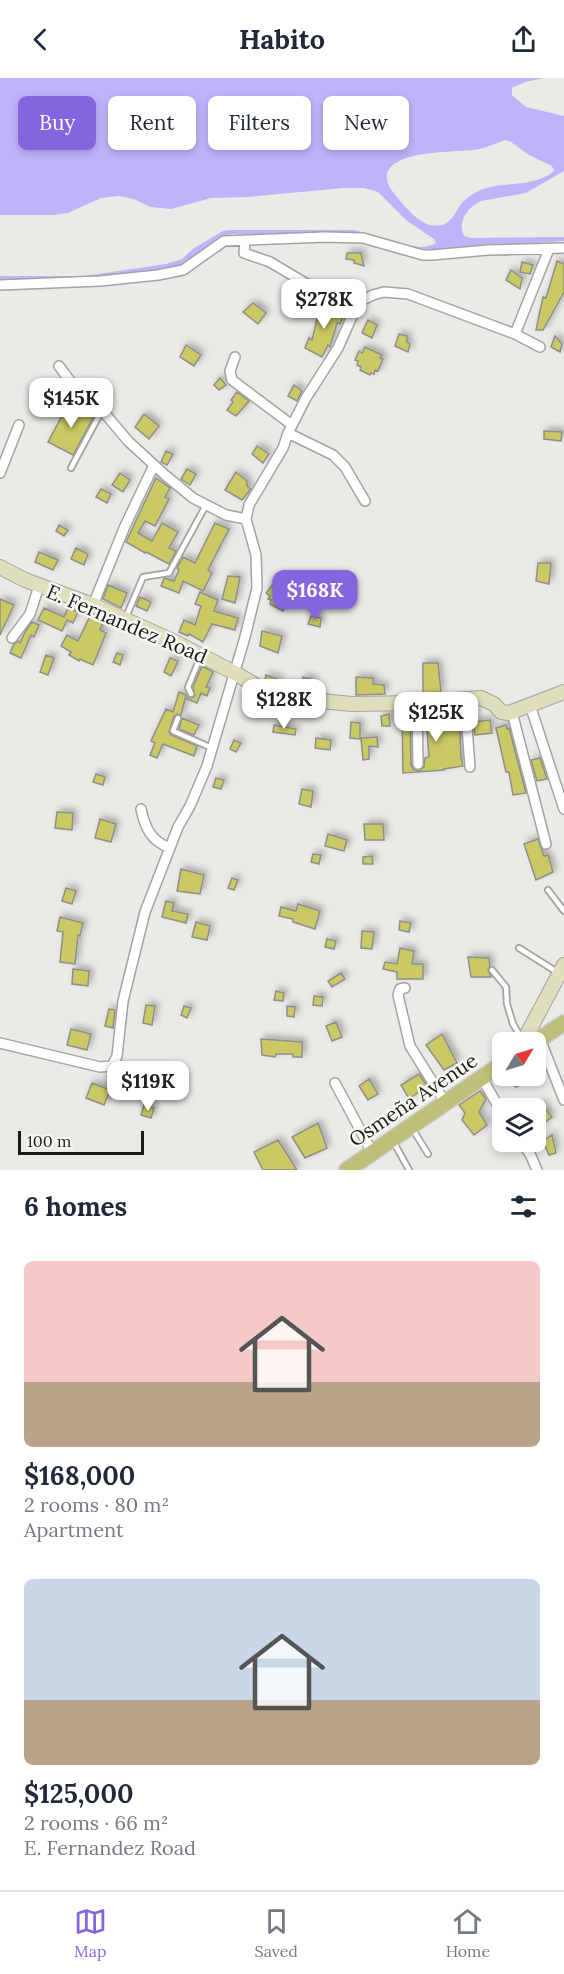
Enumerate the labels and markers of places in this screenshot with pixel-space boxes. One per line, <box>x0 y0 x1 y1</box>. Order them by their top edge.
pin: $278K <box>282 279 366 330</box>
pin: $145K <box>29 378 113 429</box>
pin: $168K <box>273 570 357 621</box>
pin: $128K <box>242 679 326 730</box>
pin: $125K <box>394 692 478 743</box>
pin: $119K <box>106 1061 190 1112</box>

